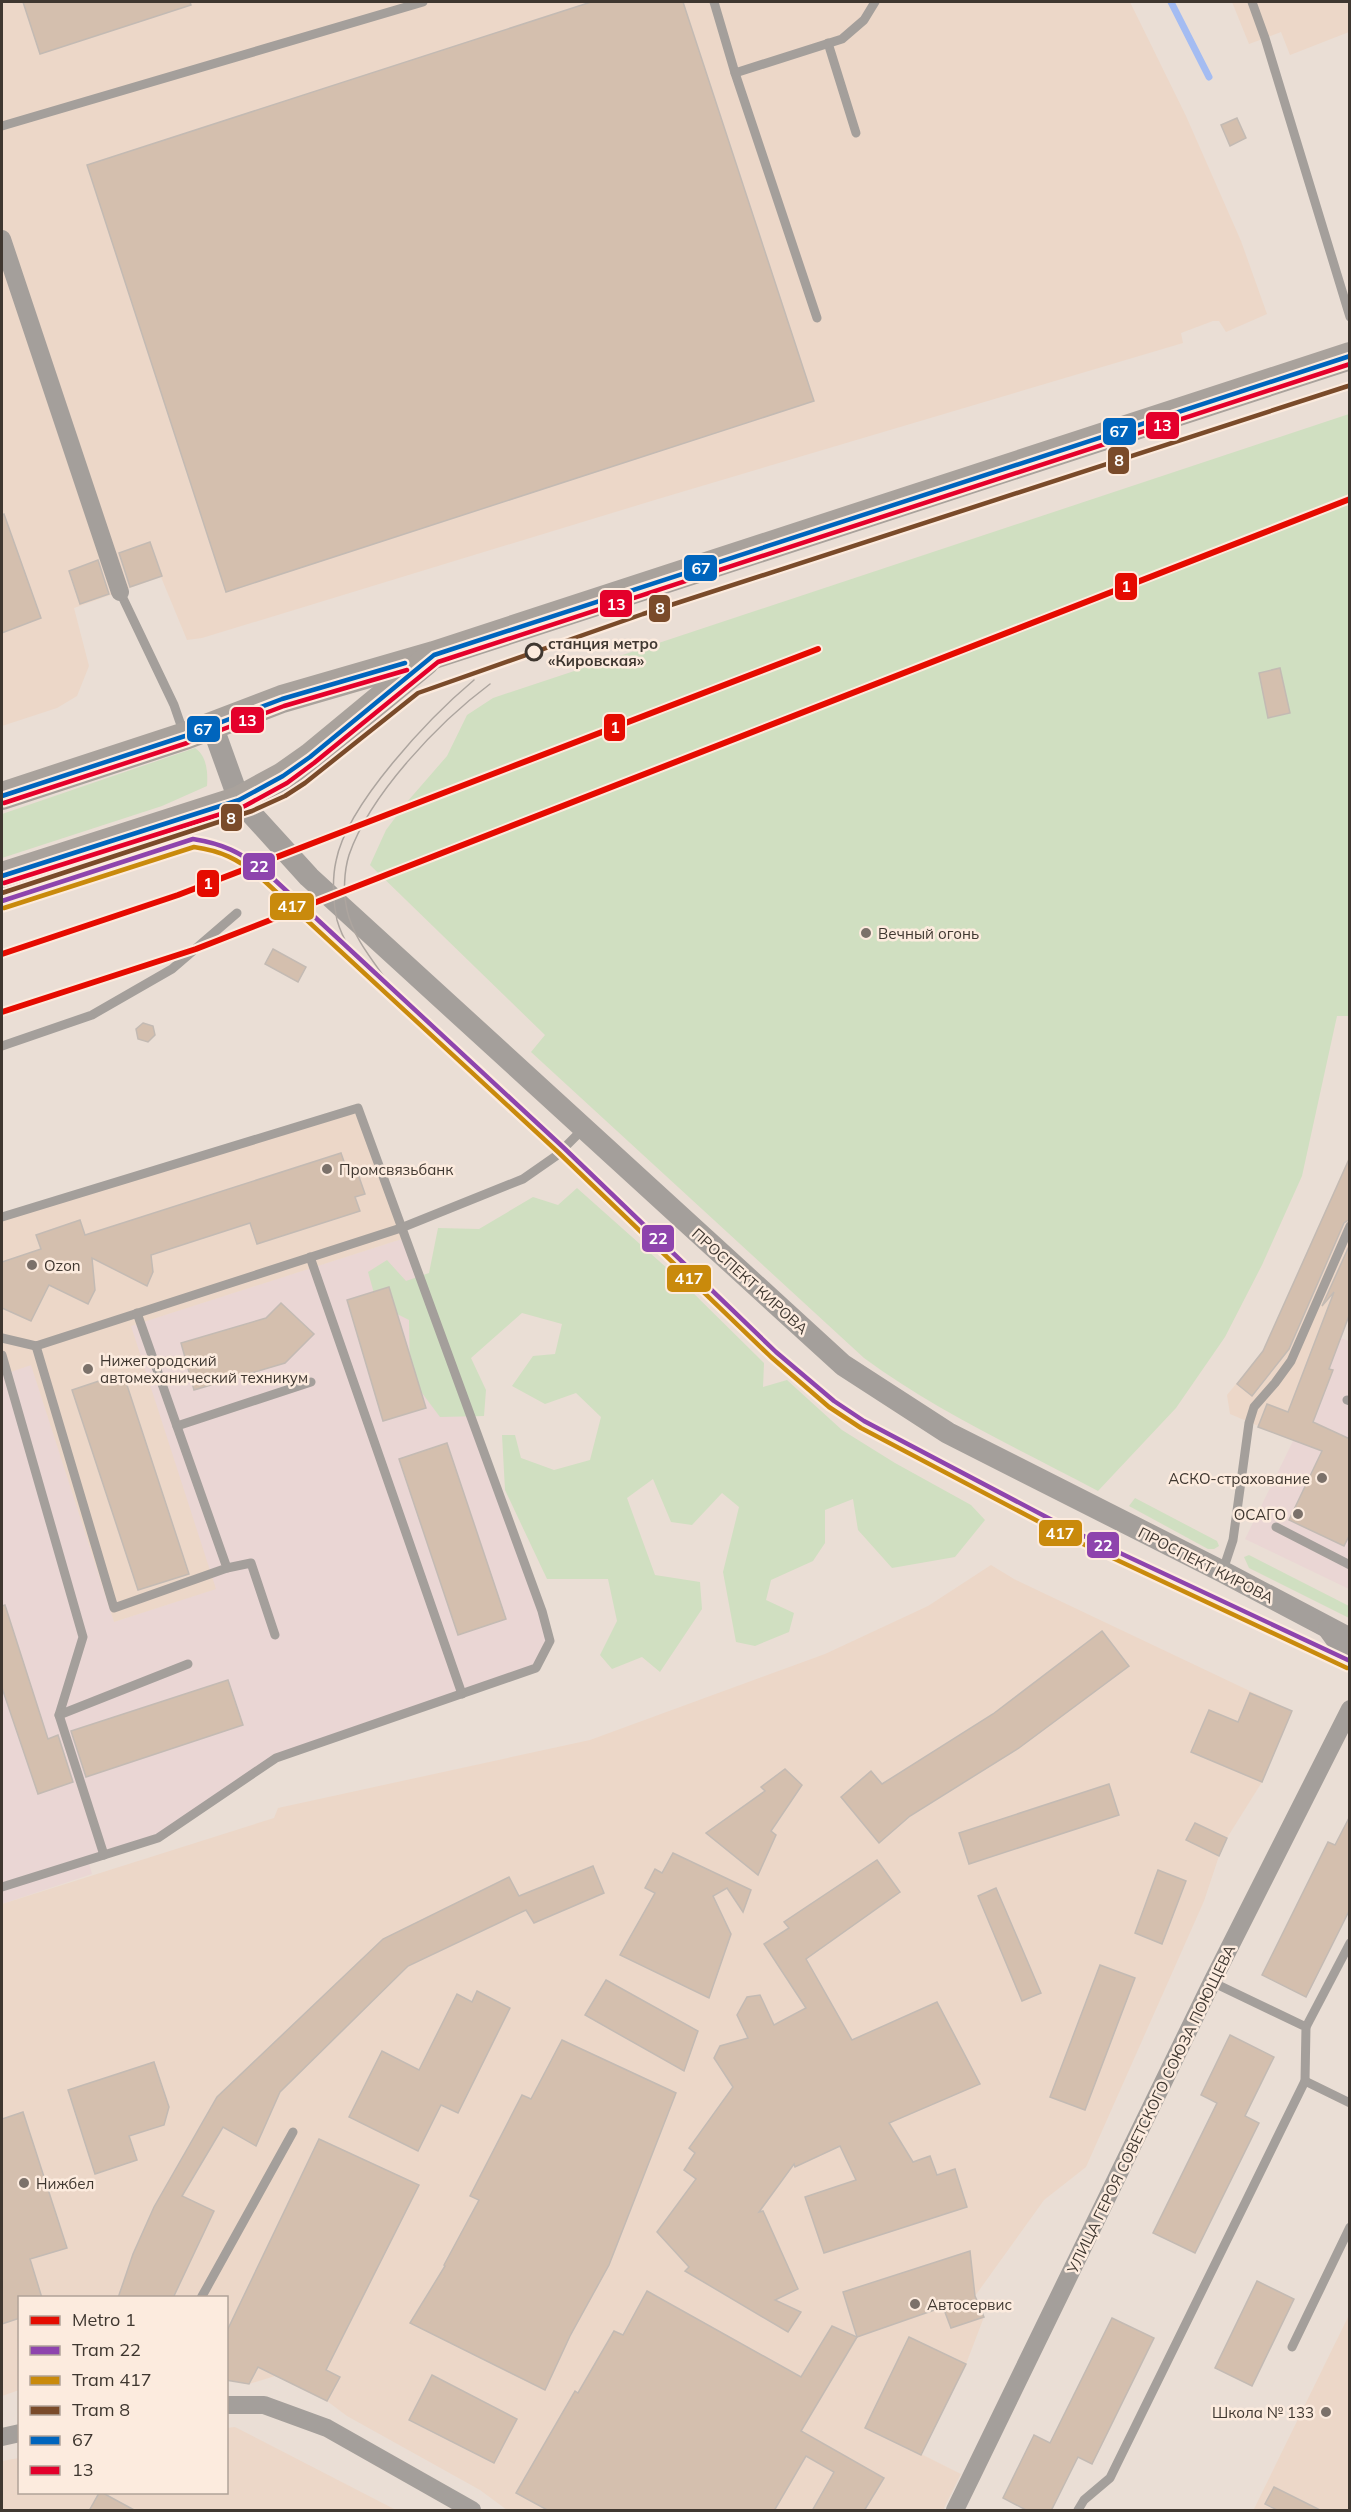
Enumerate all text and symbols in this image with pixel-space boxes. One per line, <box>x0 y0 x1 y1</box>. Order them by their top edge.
line badge: 13 <box>1145 411 1180 440</box>
text: 13 <box>1152 415 1172 435</box>
line badge: 67 <box>1102 417 1137 446</box>
text: 67 <box>1109 421 1129 441</box>
line badge: 8 <box>1107 446 1130 475</box>
text: 8 <box>1114 450 1124 470</box>
line badge: 67 <box>683 554 718 582</box>
text: 67 <box>691 558 711 578</box>
line badge: 1 <box>1114 572 1138 601</box>
text: 1 <box>1121 576 1131 596</box>
line badge: 13 <box>599 589 633 618</box>
text: 13 <box>606 594 626 614</box>
line badge: 8 <box>648 594 671 623</box>
text: 8 <box>655 598 665 618</box>
place label: станция метро «Кировская» <box>548 634 658 670</box>
marker: станция метро «Кировская» <box>525 643 543 661</box>
line badge: 13 <box>230 706 265 734</box>
text: 13 <box>237 710 257 730</box>
line badge: 1 <box>603 713 626 742</box>
line badge: 67 <box>186 715 221 743</box>
text: 1 <box>610 717 620 737</box>
text: 67 <box>193 719 213 739</box>
line badge: 8 <box>220 803 243 832</box>
text: 8 <box>226 808 236 828</box>
line badge: 22 <box>242 852 276 881</box>
text: 22 <box>249 856 269 876</box>
line badge: 1 <box>196 869 220 898</box>
text: 1 <box>203 873 213 893</box>
line badge: 417 <box>269 892 315 921</box>
text: 417 <box>278 896 306 916</box>
place label: Вечный огонь <box>878 924 979 943</box>
marker: Вечный огонь <box>859 926 873 940</box>
place label: Промсвязьбанк <box>339 1160 454 1179</box>
marker: Промсвязьбанк <box>320 1162 334 1176</box>
line badge: 22 <box>641 1224 675 1253</box>
street label: ПРОСПЕКТ КИРОВА <box>688 1224 812 1338</box>
text: 22 <box>648 1228 668 1248</box>
place label: Ozon <box>44 1256 81 1275</box>
marker: Ozon <box>25 1258 39 1272</box>
line badge: 417 <box>666 1264 712 1293</box>
text: 417 <box>675 1268 703 1288</box>
place label: Нижегородский автомеханический техникум <box>100 1351 308 1387</box>
marker: Нижегородский автомеханический техникум <box>81 1362 95 1376</box>
place label: АСКО-страхование <box>1168 1469 1310 1488</box>
marker: АСКО-страхование <box>1315 1471 1329 1485</box>
place label: ОСАГО <box>1234 1505 1286 1524</box>
marker: ОСАГО <box>1291 1507 1305 1521</box>
line badge: 417 <box>1038 1519 1083 1547</box>
text: 417 <box>1046 1523 1074 1543</box>
street label: ПРОСПЕКТ КИРОВА <box>1135 1523 1277 1607</box>
line badge: 22 <box>1086 1531 1120 1559</box>
text: 22 <box>1093 1535 1113 1555</box>
street label: УЛИЦА ГЕРОЯ СОВЕТСКОГО СОЮЗА ПОЮЩЕВА <box>1062 1941 1239 2277</box>
place label: Нижбел <box>36 2174 94 2193</box>
marker: Нижбел <box>17 2176 31 2190</box>
place label: Автосервис <box>927 2295 1012 2314</box>
legend <box>18 2296 228 2494</box>
marker: Автосервис <box>908 2297 922 2311</box>
text: Metro 1 <box>72 2308 136 2331</box>
text: Tram 22 <box>72 2338 141 2361</box>
text: Tram 417 <box>72 2368 152 2391</box>
text: Tram 8 <box>72 2398 130 2421</box>
place label: Школа № 133 <box>1212 2403 1314 2422</box>
marker: Школа № 133 <box>1319 2405 1333 2419</box>
text: 67 <box>72 2428 94 2451</box>
text: 13 <box>72 2458 94 2481</box>

